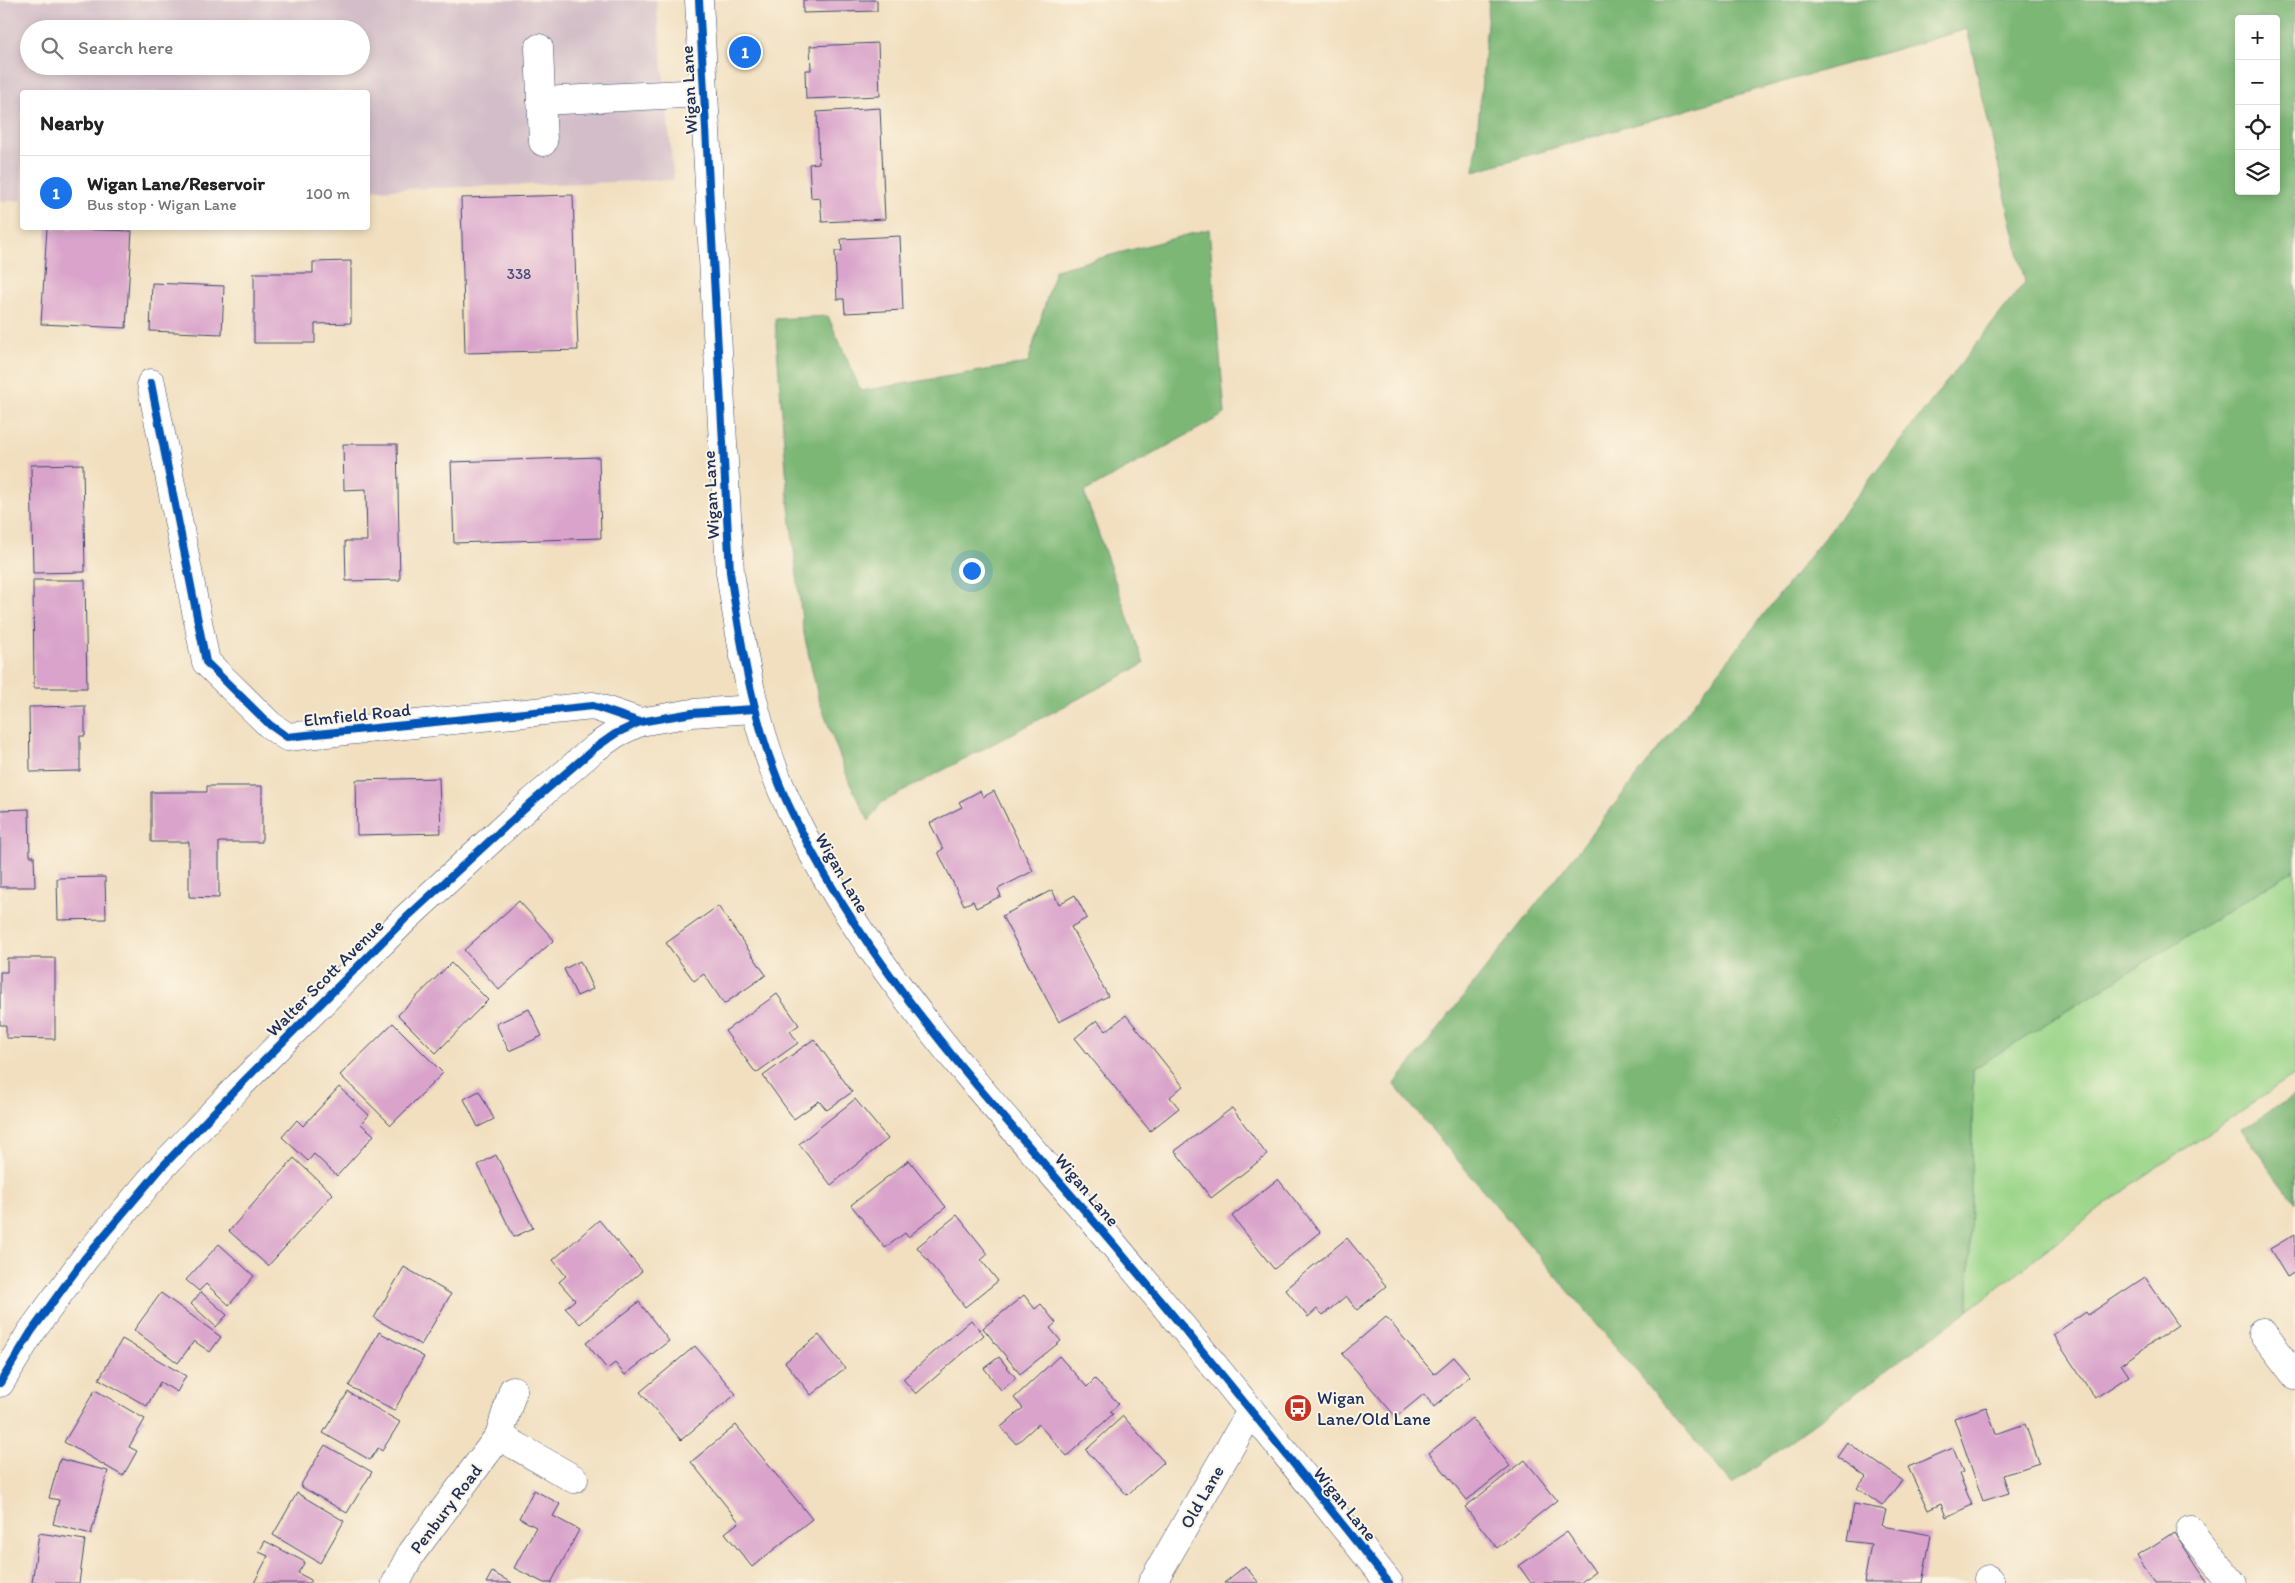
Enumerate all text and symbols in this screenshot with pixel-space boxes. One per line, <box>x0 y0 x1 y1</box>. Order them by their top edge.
map controls <box>2235 15 2280 195</box>
button: + <box>2235 15 2280 60</box>
search box <box>20 20 370 75</box>
pin: 1 <box>729 33 761 71</box>
icon: search <box>38 34 66 62</box>
text: Search here <box>78 36 173 59</box>
street label: Wigan Lane <box>676 45 702 135</box>
button: − <box>2235 60 2280 105</box>
button: locate <box>2235 105 2280 150</box>
text: Nearby <box>40 110 104 135</box>
button: layers <box>2235 150 2280 195</box>
text: Wigan Lane/Reservoir <box>87 172 265 195</box>
text: 1 <box>52 184 60 203</box>
text: 100 m <box>306 184 350 203</box>
text: Bus stop · Wigan Lane <box>87 195 237 214</box>
house number: 338 <box>507 265 531 283</box>
street label: Wigan Lane <box>698 450 724 540</box>
your location <box>959 558 985 584</box>
street label: Elmfield Road <box>302 698 412 732</box>
street label: Wigan Lane <box>810 829 874 917</box>
street label: Walter Scott Avenue <box>262 915 388 1041</box>
street label: Wigan Lane <box>1050 1149 1124 1231</box>
place label: Wigan Lane/Old Lane <box>1317 1387 1431 1430</box>
bus stop icon: Wigan Lane/Old Lane <box>1283 1393 1313 1423</box>
street label: Penbury Road <box>405 1460 487 1558</box>
street label: Old Lane <box>1175 1462 1229 1532</box>
street label: Wigan Lane <box>1308 1463 1382 1545</box>

